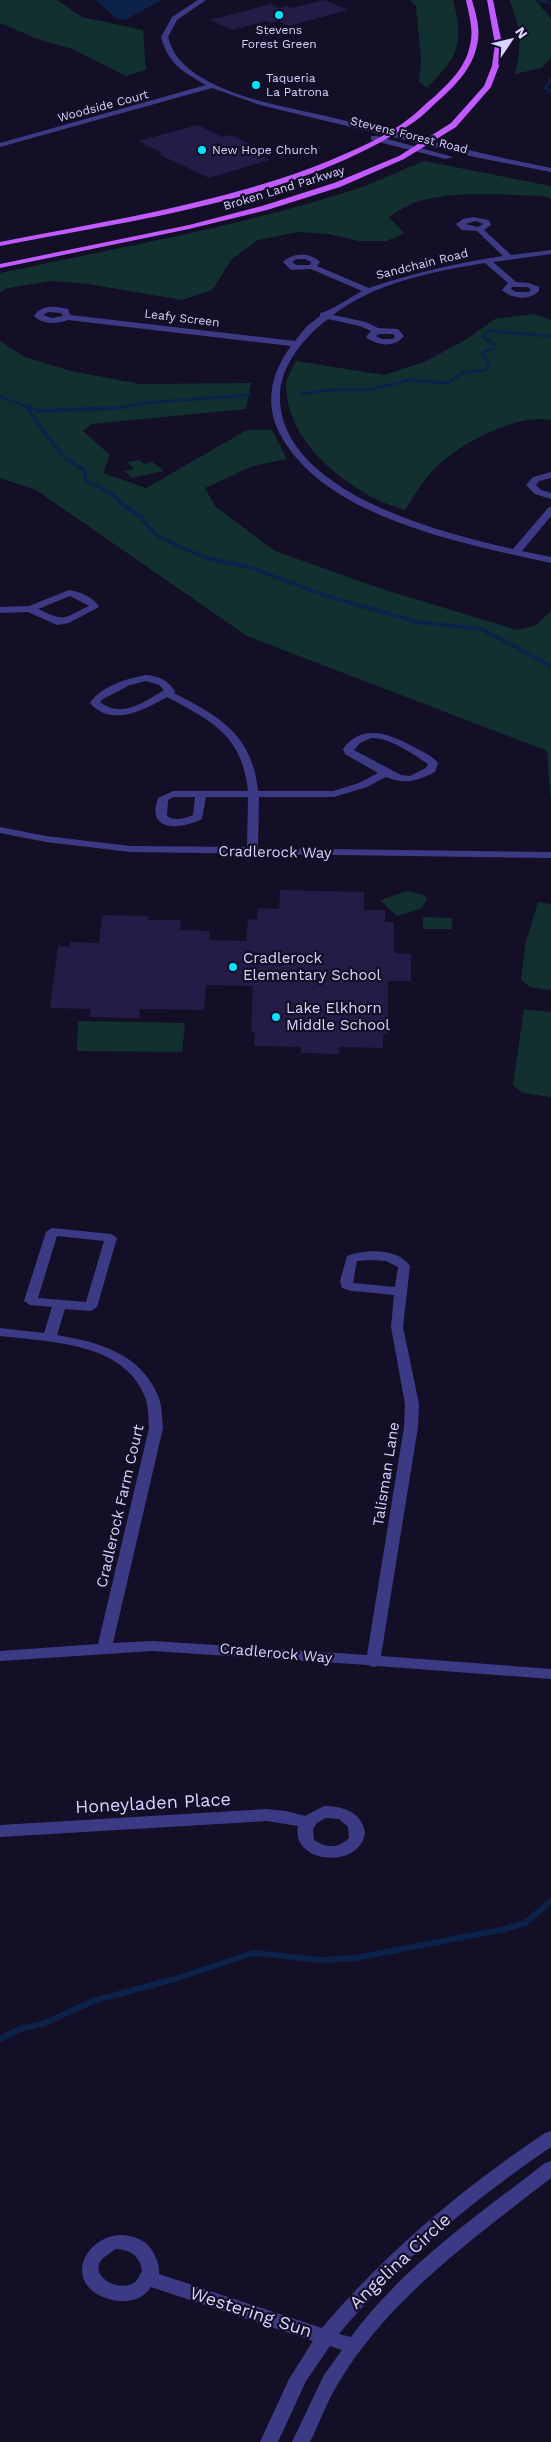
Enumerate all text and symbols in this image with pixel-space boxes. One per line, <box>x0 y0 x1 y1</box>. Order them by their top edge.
marker: Stevens Forest Green <box>273 9 285 21</box>
north arrow <box>486 15 536 65</box>
place label: Stevens Forest Green <box>241 23 317 51</box>
text: N <box>512 24 531 41</box>
place label: Taqueria La Patrona <box>266 71 329 99</box>
marker: Taqueria La Patrona <box>250 79 262 91</box>
street label: Woodside Court <box>56 87 150 125</box>
street label: Stevens Forest Road <box>349 114 469 156</box>
place label: New Hope Church <box>212 143 318 157</box>
marker: New Hope Church <box>196 144 208 156</box>
street label: Broken Land Parkway <box>222 163 347 213</box>
street label: Sandchain Road <box>375 246 469 282</box>
street label: Leafy Screen <box>144 306 220 330</box>
street label: Cradlerock Way <box>218 842 332 862</box>
place label: Cradlerock Elementary School <box>243 949 382 984</box>
marker: Cradlerock Elementary School <box>227 961 239 973</box>
place label: Lake Elkhorn Middle School <box>286 999 390 1034</box>
marker: Lake Elkhorn Middle School <box>270 1011 282 1023</box>
street label: Talisman Lane <box>369 1421 403 1527</box>
street label: Cradlerock Farm Court <box>92 1422 148 1589</box>
street label: Cradlerock Way <box>219 1639 333 1667</box>
street label: Honeyladen Place <box>75 1788 231 1817</box>
street label: Angelina Circle <box>345 2208 455 2313</box>
street label: Westering Sun <box>187 2282 315 2341</box>

